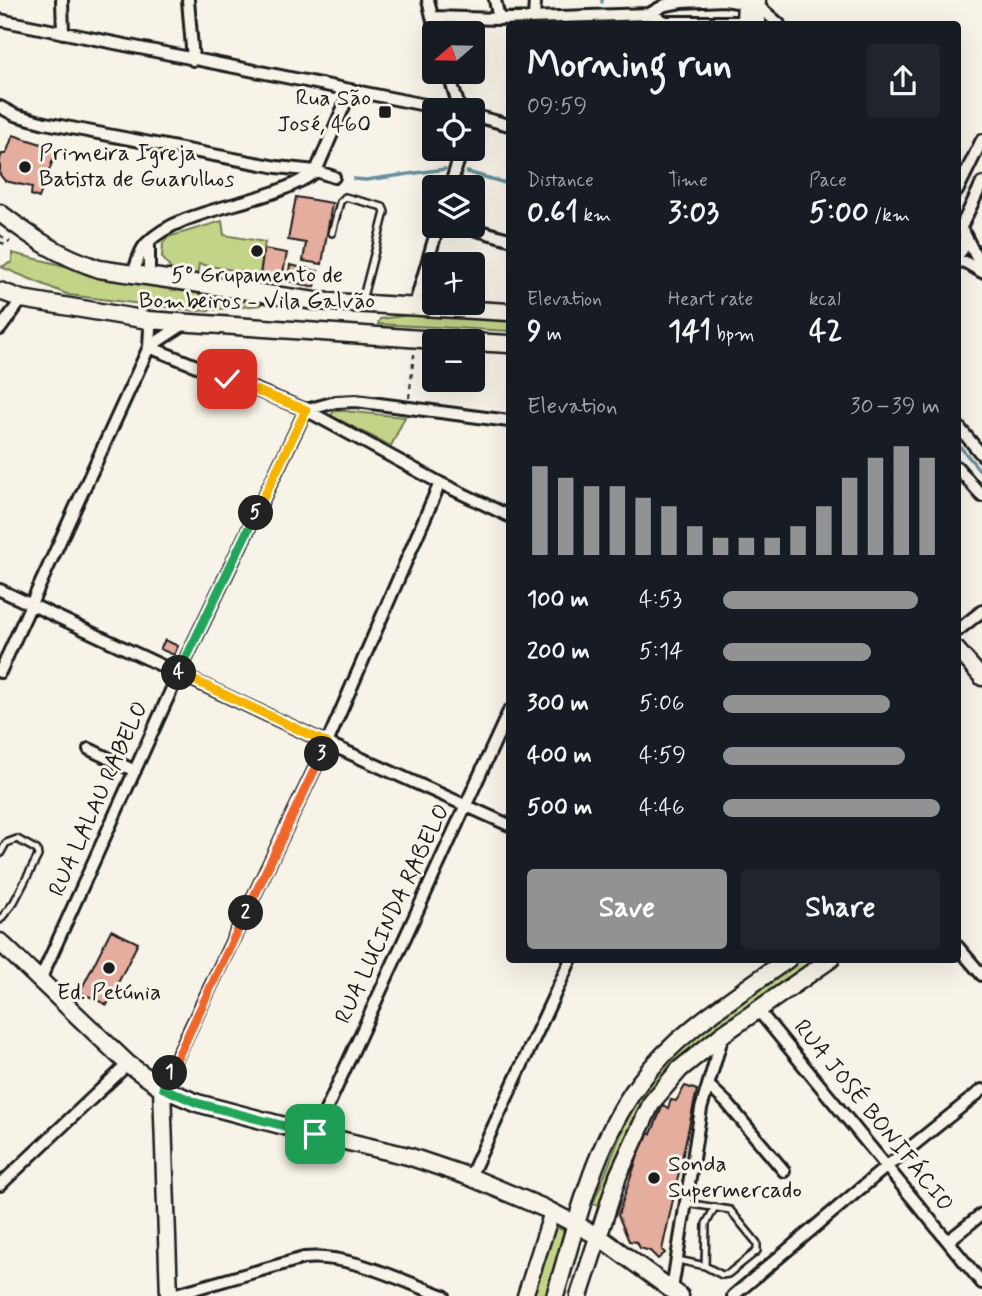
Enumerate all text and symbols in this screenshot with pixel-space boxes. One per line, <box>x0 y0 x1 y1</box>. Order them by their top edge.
north arrow <box>422 21 485 84</box>
map controls <box>422 21 485 392</box>
text: Morning run <box>527 41 732 90</box>
button: share <box>866 44 940 118</box>
place label: Rua São José, 460 <box>277 84 371 140</box>
text: 09:59 <box>527 92 587 122</box>
button: locate <box>422 98 485 161</box>
marker: Rua São José, 460 <box>377 104 393 120</box>
place label: Primeira Igreja Batista de Guarulhos <box>39 139 234 195</box>
marker: Primeira Igreja Batista de Guarulhos <box>17 159 33 175</box>
text: Distance <box>527 168 594 193</box>
text: Time <box>668 168 708 193</box>
text: Pace <box>809 168 847 193</box>
button: layers <box>422 175 485 238</box>
text: 0.61 <box>527 193 578 232</box>
text: 3:03 <box>668 193 719 232</box>
text: 5:00 <box>809 193 869 232</box>
text: km <box>578 203 611 228</box>
text: /km <box>869 203 910 228</box>
marker: 5º Grupamento de Bombeiros - Vila Galvão <box>249 243 265 259</box>
button: + <box>422 252 485 315</box>
place label: 5º Grupamento de Bombeiros - Vila Galvão <box>139 261 375 317</box>
text: Elevation <box>527 287 602 312</box>
text: Heart rate <box>668 287 753 312</box>
text: kcal <box>809 287 841 312</box>
text: 9 <box>527 312 542 351</box>
text: 141 <box>668 312 711 351</box>
text: 42 <box>809 312 842 351</box>
text: m <box>542 322 562 347</box>
text: bpm <box>711 322 755 347</box>
button: − <box>422 329 485 392</box>
pin <box>197 349 257 409</box>
icon: check <box>208 360 246 398</box>
text: Elevation <box>527 392 618 422</box>
text: 30–39 m <box>850 392 940 422</box>
pin: 5 <box>238 496 274 530</box>
text: 5 <box>250 500 261 525</box>
text: 100 m <box>527 585 589 615</box>
text: 4:53 <box>639 585 682 615</box>
text: 200 m <box>527 637 590 667</box>
text: 5:14 <box>639 637 683 667</box>
pin: 4 <box>162 656 196 690</box>
text: 4 <box>173 660 184 685</box>
text: 300 m <box>527 689 589 719</box>
text: 5:06 <box>639 689 685 719</box>
street label: RUA LALAU RABELO <box>42 697 156 901</box>
pin: 3 <box>304 736 340 772</box>
text: 3 <box>317 741 326 766</box>
text: 400 m <box>527 741 592 771</box>
text: 4:59 <box>639 741 686 771</box>
text: 500 m <box>527 793 592 823</box>
text: 4:46 <box>639 793 685 823</box>
street label: RUA LUCINDA RABELO <box>329 799 457 1029</box>
button: Save <box>527 869 727 949</box>
button: Share <box>741 869 940 949</box>
pin: 2 <box>229 895 264 930</box>
text: 2 <box>241 900 250 925</box>
marker: Ed. Petúnia <box>101 960 117 976</box>
place label: Ed. Petúnia <box>57 978 161 1008</box>
street label: RUA JOSÉ BONIFÁCIO <box>786 1013 961 1218</box>
pin: 1 <box>152 1056 188 1090</box>
text: 1 <box>165 1060 174 1085</box>
pin <box>285 1104 345 1164</box>
icon: arrive <box>296 1115 334 1153</box>
place label: Sonda Supermercado <box>668 1150 802 1206</box>
marker: Sonda Supermercado <box>646 1170 662 1186</box>

